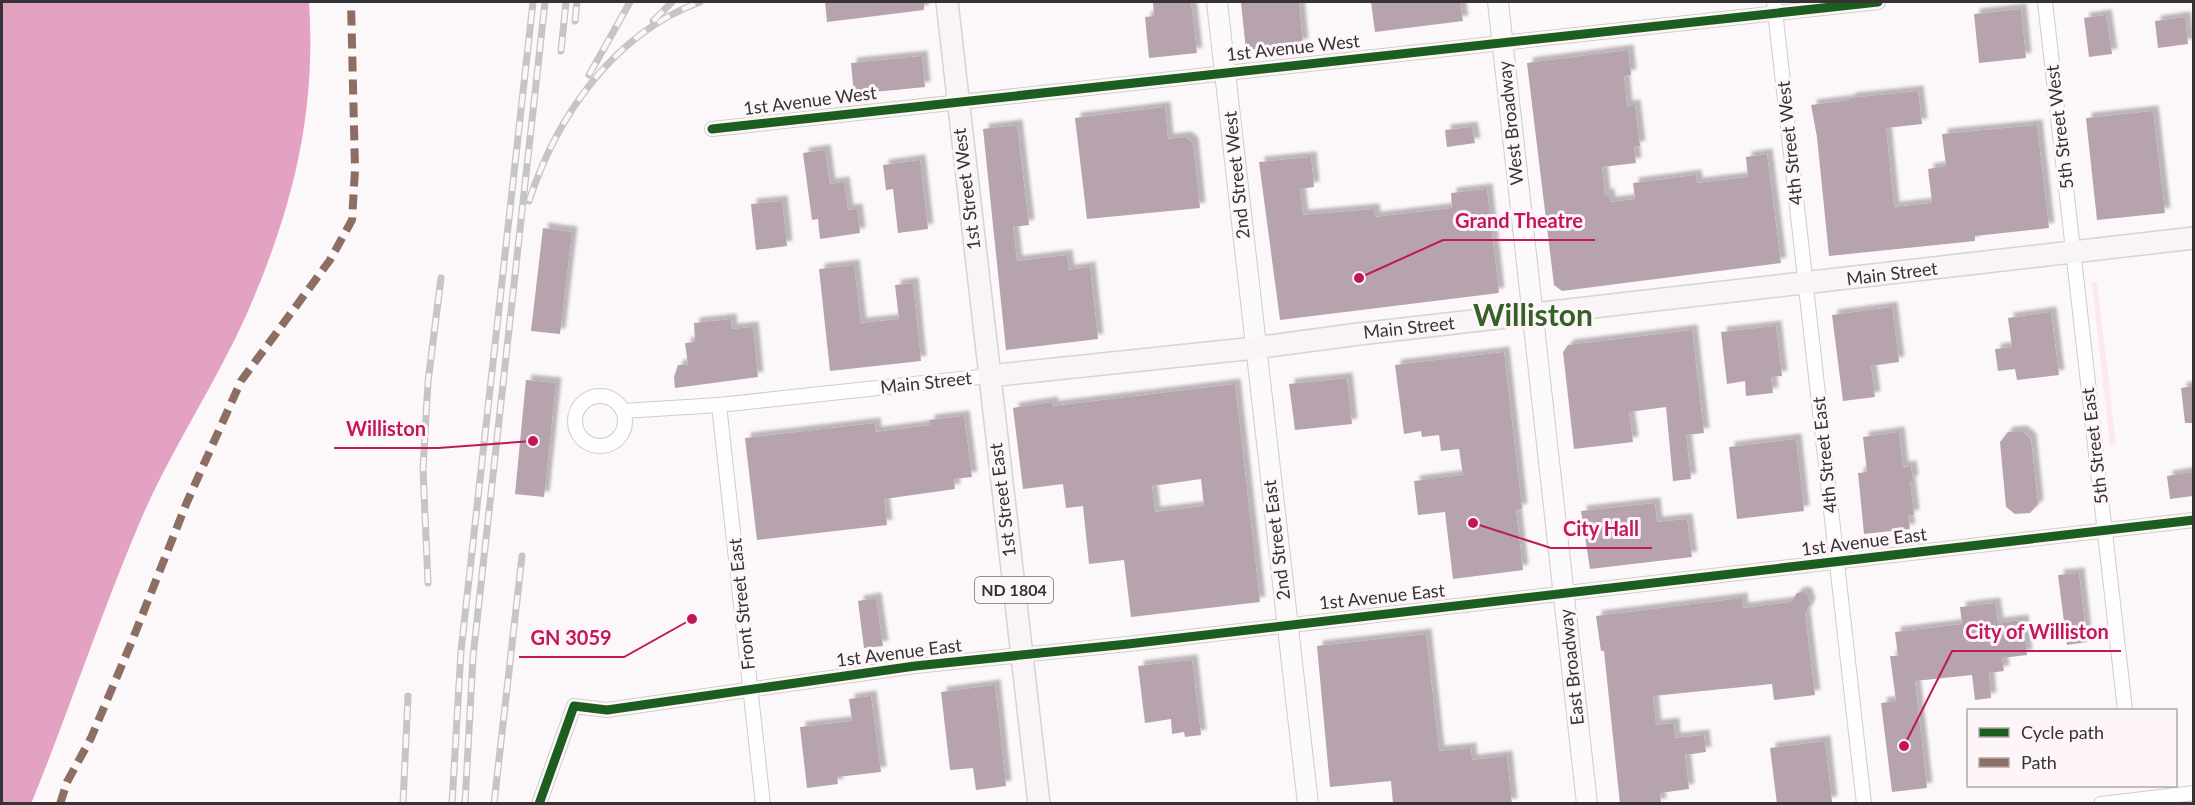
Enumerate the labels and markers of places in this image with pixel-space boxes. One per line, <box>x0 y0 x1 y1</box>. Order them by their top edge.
callout: Grand Theatre <box>1443 202 1595 240</box>
callout: Williston <box>334 410 438 448</box>
callout: City Hall <box>1551 510 1652 548</box>
callout: City of Williston <box>1952 613 2121 651</box>
callout: GN 3059 <box>519 619 624 657</box>

